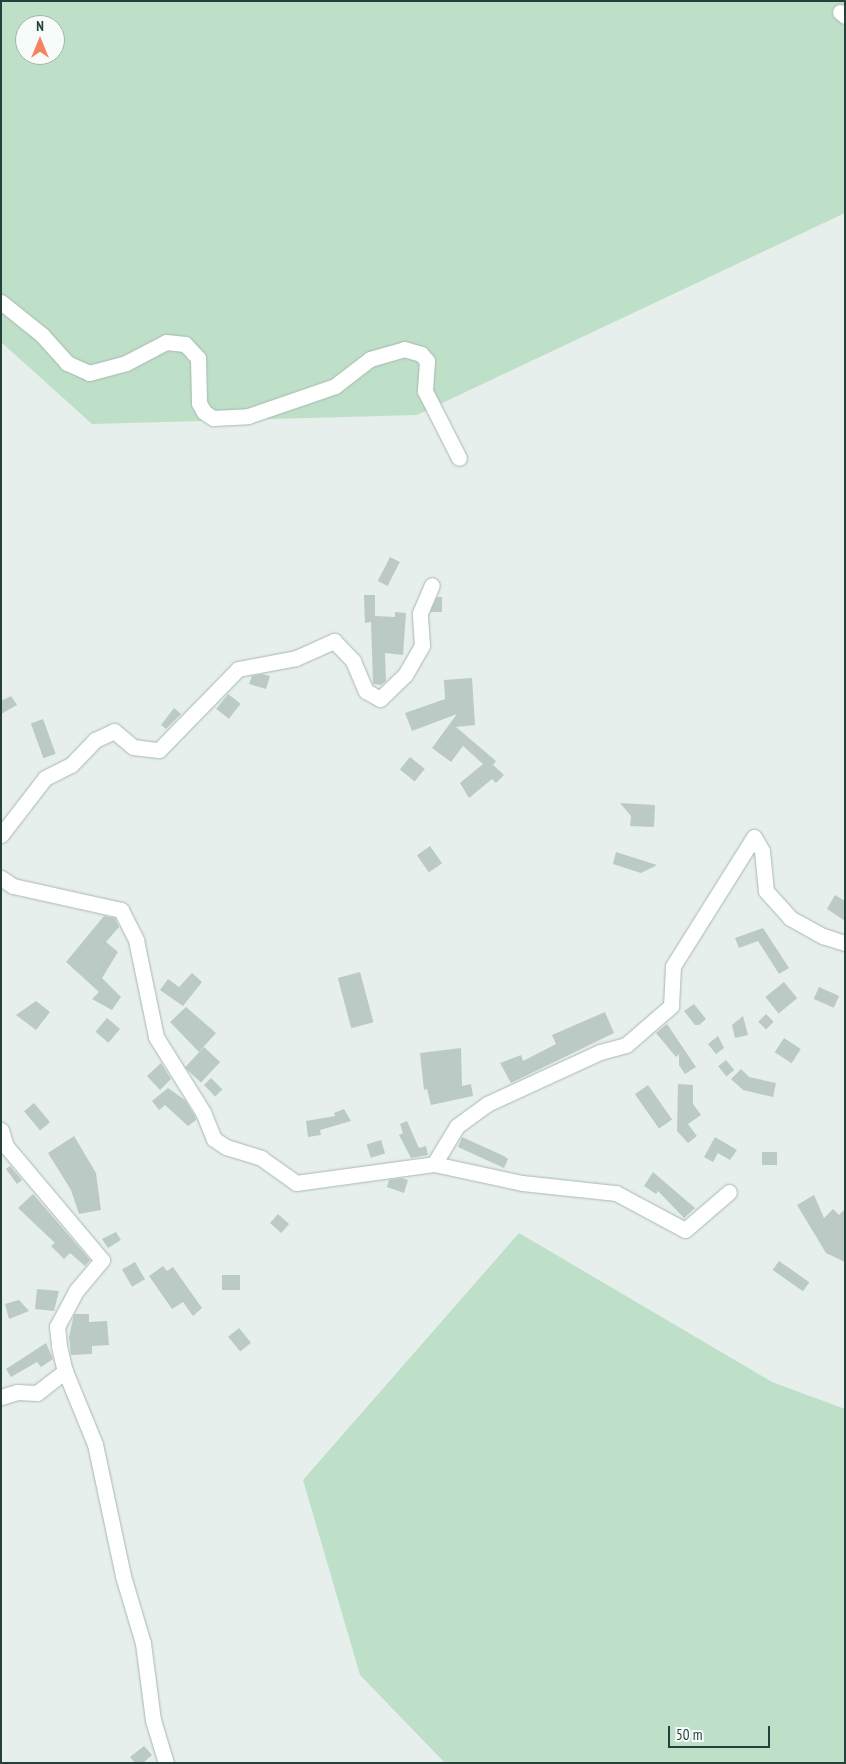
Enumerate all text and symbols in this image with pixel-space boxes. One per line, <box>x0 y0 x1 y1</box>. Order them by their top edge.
north arrow <box>15 15 65 65</box>
text: N <box>36 17 44 35</box>
scale bar <box>671 1716 774 1748</box>
text: 50 m <box>676 1725 702 1744</box>

